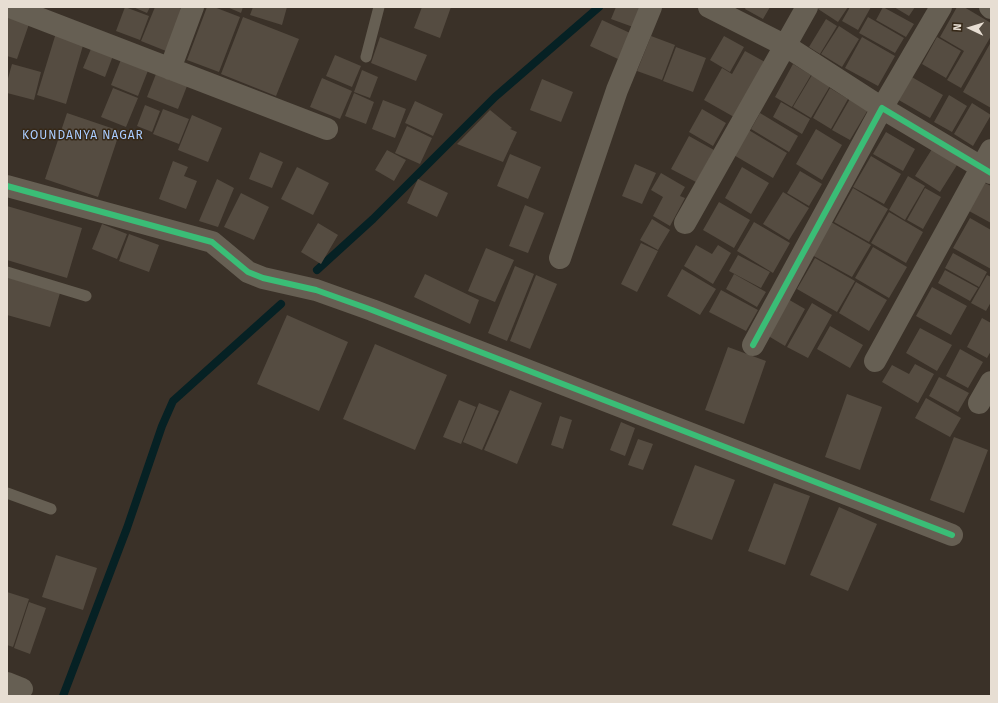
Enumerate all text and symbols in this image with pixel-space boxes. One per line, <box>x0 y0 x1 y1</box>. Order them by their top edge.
north arrow <box>950 8 990 48</box>
text: N <box>951 23 964 31</box>
district label: KOUNDANYA NAGAR <box>22 129 144 143</box>

